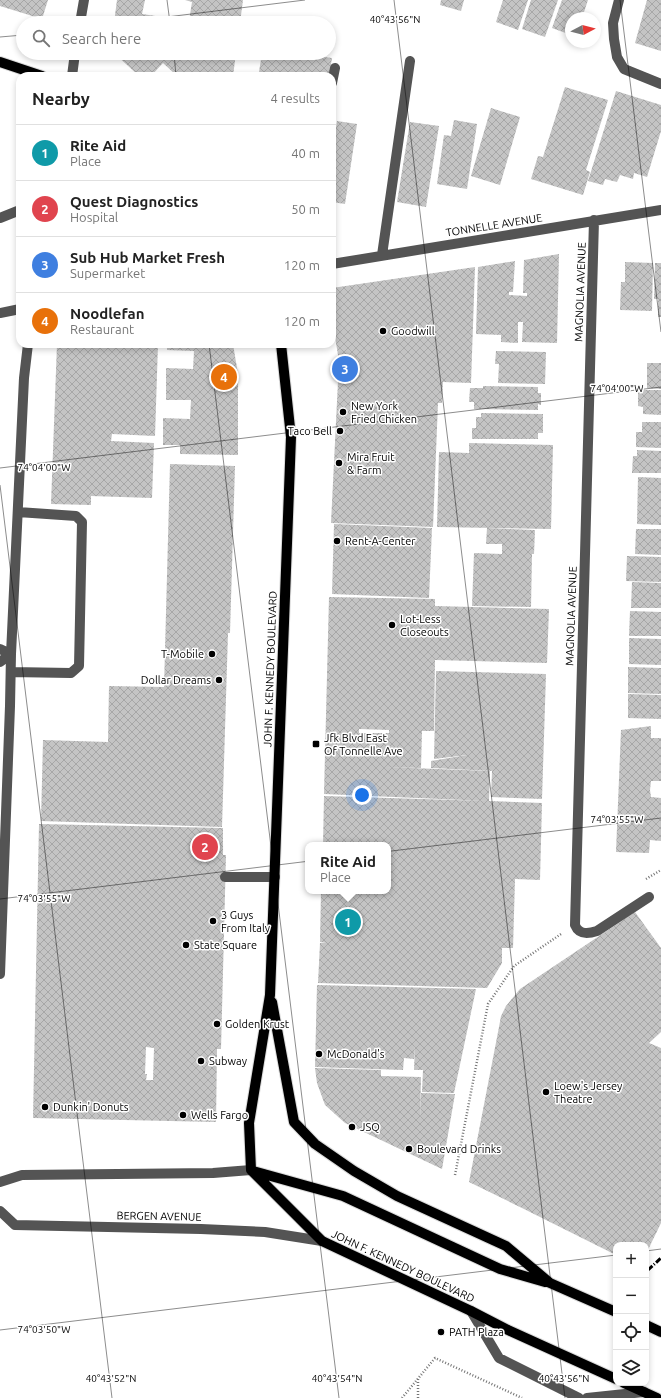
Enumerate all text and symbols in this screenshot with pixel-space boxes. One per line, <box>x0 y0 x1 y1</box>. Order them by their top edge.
north arrow <box>565 12 601 48</box>
text: 40°43'56"N <box>370 14 420 25</box>
search box <box>16 16 336 60</box>
icon: search <box>30 27 52 49</box>
text: Search here <box>62 30 141 47</box>
text: Nearby <box>32 89 90 108</box>
text: 4 results <box>270 91 320 105</box>
text: Rite Aid <box>70 137 126 154</box>
text: 1 <box>41 146 49 160</box>
text: 40 m <box>291 146 320 160</box>
text: Place <box>70 154 101 168</box>
text: Quest Diagnostics <box>70 193 198 210</box>
text: 2 <box>41 202 49 216</box>
text: 50 m <box>291 202 320 216</box>
text: Hospital <box>70 210 118 224</box>
street label: TONNELLE AVENUE <box>445 211 543 239</box>
street label: MAGNOLIA AVENUE <box>572 242 588 342</box>
text: Sub Hub Market Fresh <box>70 249 225 266</box>
text: 3 <box>41 258 49 272</box>
text: 120 m <box>284 258 320 272</box>
text: Supermarket <box>70 266 145 280</box>
text: Noodlefan <box>70 305 144 322</box>
text: 4 <box>41 314 49 328</box>
text: 120 m <box>284 314 320 328</box>
text: Restaurant <box>70 322 134 336</box>
place label: Goodwill <box>391 325 435 337</box>
marker: Goodwill <box>378 326 388 336</box>
pin: 3 <box>332 354 358 384</box>
pin: 4 <box>211 362 237 392</box>
text: 74°04'00"W <box>591 383 643 394</box>
place label: New York Fried Chicken <box>351 400 417 425</box>
marker: New York Fried Chicken <box>338 407 348 417</box>
place label: Taco Bell <box>288 425 332 437</box>
marker: Taco Bell <box>335 426 345 436</box>
place label: Mira Fruit & Farm <box>347 451 395 476</box>
marker: Mira Fruit & Farm <box>334 458 344 468</box>
text: 74°04'00"W <box>18 462 70 473</box>
place label: Rent-A-Center <box>345 535 416 547</box>
marker: Rent-A-Center <box>332 536 342 546</box>
street label: MAGNOLIA AVENUE <box>563 566 579 666</box>
street label: JOHN F. KENNEDY BOULEVARD <box>261 590 279 747</box>
place label: Lot-Less Closeouts <box>400 613 449 638</box>
marker: Lot-Less Closeouts <box>387 620 397 630</box>
place label: T-Mobile <box>161 648 204 660</box>
marker: T-Mobile <box>207 649 217 659</box>
place label: Dollar Dreams <box>141 674 211 686</box>
marker: Dollar Dreams <box>214 675 224 685</box>
place label: Jfk Blvd East Of Tonnelle Ave <box>324 732 403 757</box>
marker: Jfk Blvd East Of Tonnelle Ave <box>311 739 321 749</box>
your location <box>352 785 372 805</box>
text: 74°03'55"W <box>591 814 643 825</box>
pin: 2 <box>192 832 218 862</box>
popup <box>305 842 391 894</box>
text: Rite Aid <box>320 853 376 870</box>
text: Place <box>320 870 351 884</box>
text: 74°03'55"W <box>18 893 70 904</box>
pin: 1 <box>335 907 361 937</box>
place label: 3 Guys From Italy <box>221 909 271 934</box>
marker: 3 Guys From Italy <box>208 916 218 926</box>
place label: State Square <box>194 939 257 951</box>
marker: State Square <box>181 940 191 950</box>
place label: Golden Krust <box>225 1018 290 1030</box>
marker: Golden Krust <box>212 1019 222 1029</box>
place label: McDonald's <box>327 1048 385 1060</box>
marker: McDonald's <box>314 1049 324 1059</box>
place label: Subway <box>209 1055 248 1067</box>
marker: Subway <box>196 1056 206 1066</box>
place label: Loew's Jersey Theatre <box>554 1080 623 1105</box>
marker: Loew's Jersey Theatre <box>541 1087 551 1097</box>
place label: Dunkin' Donuts <box>53 1101 129 1113</box>
marker: Dunkin' Donuts <box>40 1102 50 1112</box>
place label: Wells Fargo <box>191 1109 248 1121</box>
marker: Wells Fargo <box>178 1110 188 1120</box>
place label: JSQ <box>360 1121 380 1133</box>
marker: JSQ <box>347 1122 357 1132</box>
place label: Boulevard Drinks <box>417 1143 501 1155</box>
marker: Boulevard Drinks <box>404 1144 414 1154</box>
street label: BERGEN AVENUE <box>116 1209 202 1223</box>
street label: JOHN F. KENNEDY BOULEVARD <box>330 1227 477 1305</box>
map controls <box>613 1242 649 1386</box>
button: + <box>613 1242 649 1278</box>
button: − <box>613 1278 649 1314</box>
button: locate <box>613 1314 649 1350</box>
text: 74°03'50"W <box>18 1324 70 1335</box>
place label: PATH Plaza <box>449 1326 504 1338</box>
marker: PATH Plaza <box>436 1327 446 1337</box>
button: layers <box>613 1350 649 1386</box>
text: 40°43'52"N <box>86 1373 136 1384</box>
text: 40°43'54"N <box>312 1373 362 1384</box>
text: 40°43'56"N <box>539 1373 589 1384</box>

